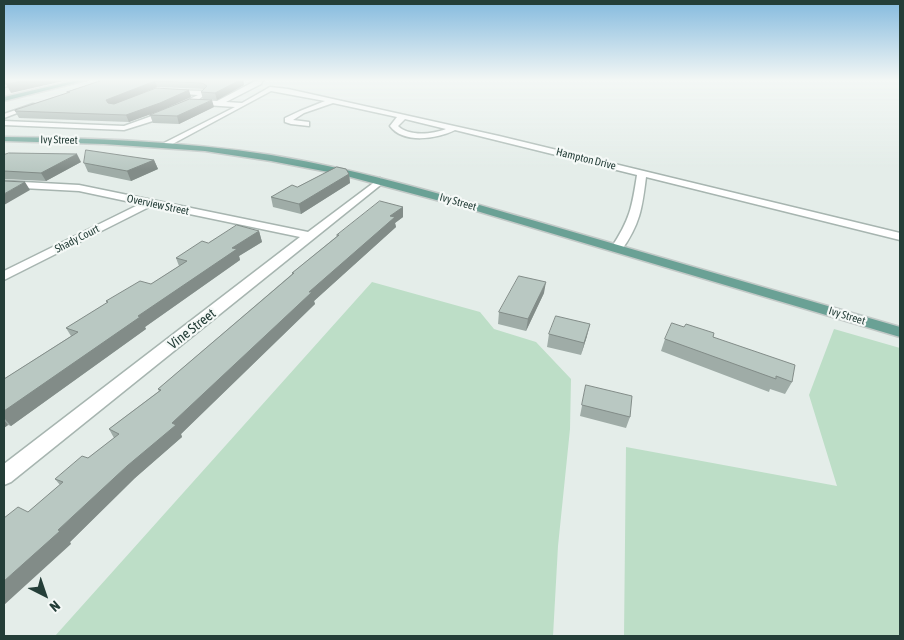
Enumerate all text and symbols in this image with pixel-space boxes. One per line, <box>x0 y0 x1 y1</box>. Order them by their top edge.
street label: Ivy Street <box>40 133 78 147</box>
street label: Hampton Drive <box>555 145 617 173</box>
street label: Ivy Street <box>438 190 478 214</box>
street label: Overview Street <box>126 192 190 218</box>
street label: Shady Court <box>53 222 101 256</box>
street label: Ivy Street <box>827 304 867 328</box>
street label: Vine Street <box>165 305 219 353</box>
north arrow <box>20 570 70 620</box>
text: N <box>46 598 63 615</box>

